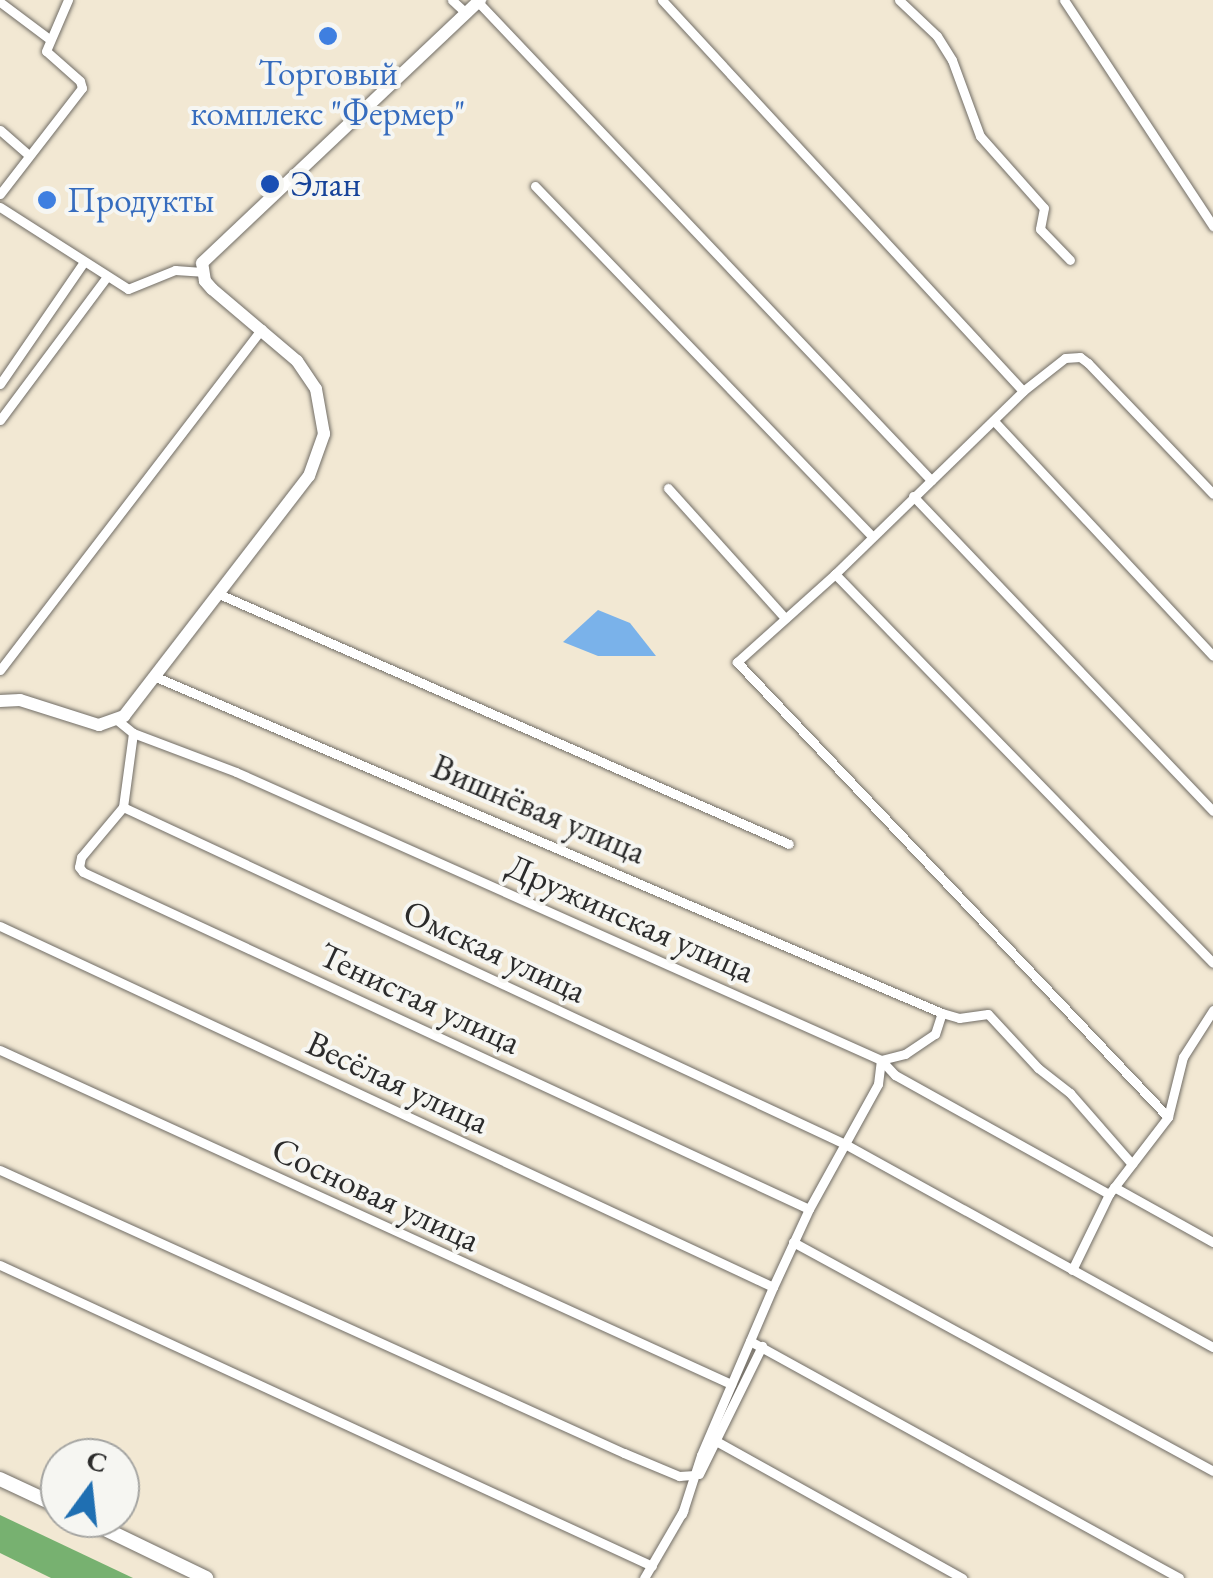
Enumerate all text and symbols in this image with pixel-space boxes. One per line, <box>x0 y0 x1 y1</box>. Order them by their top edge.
marker: Торговый комплекс "Фермер" <box>317 25 339 47</box>
place label: Торговый комплекс "Фермер" <box>190 52 466 134</box>
place label: Элан <box>290 163 361 205</box>
marker: Элан <box>259 173 281 195</box>
place label: Продукты <box>67 179 214 221</box>
marker: Продукты <box>36 189 58 211</box>
street label: Вишнёвая улица <box>426 745 652 873</box>
street label: Дружинская улица <box>501 845 761 991</box>
street label: Омская улица <box>397 890 593 1012</box>
street label: Тенистая улица <box>313 933 527 1063</box>
street label: Весёлая улица <box>300 1022 496 1142</box>
street label: Сосновая улица <box>265 1128 487 1260</box>
north arrow <box>40 1438 140 1538</box>
text: С <box>83 1441 111 1481</box>

